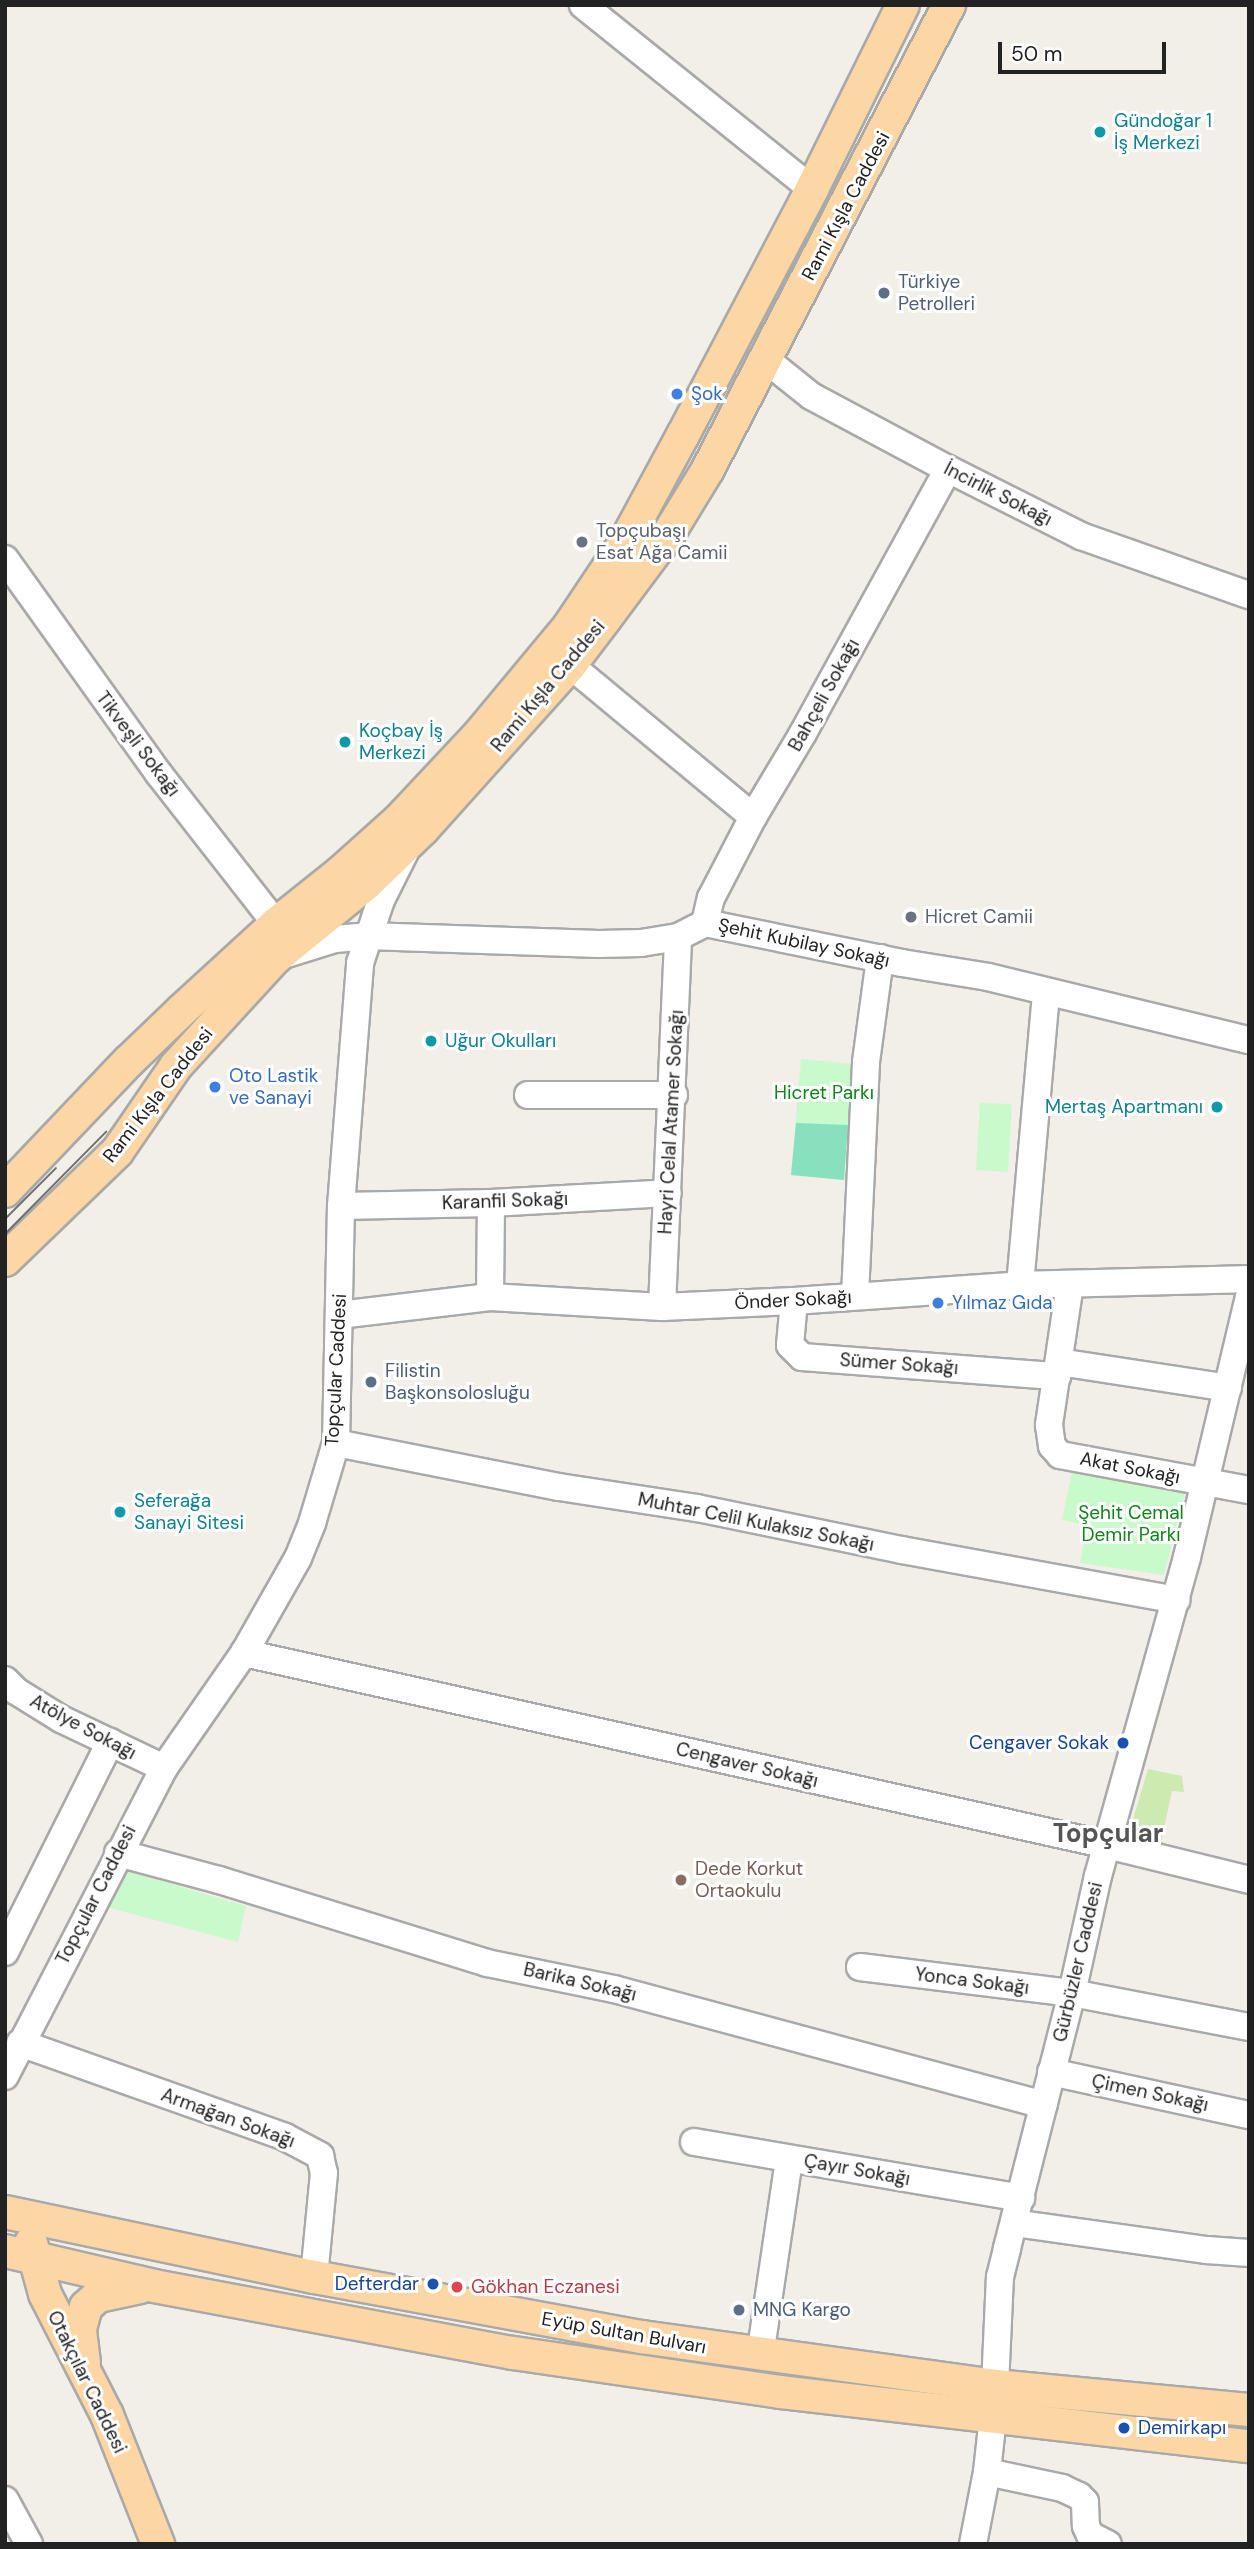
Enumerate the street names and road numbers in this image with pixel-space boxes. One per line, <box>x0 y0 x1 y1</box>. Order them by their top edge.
street label: Rami Kışla Caddesi <box>797 128 895 284</box>
street label: İncirlik Sokağı <box>940 457 1056 531</box>
street label: Rami Kışla Caddesi <box>486 615 610 757</box>
street label: Bahçeli Sokağı <box>784 635 864 755</box>
street label: Tikveşli Sokağı <box>91 687 185 801</box>
street label: Şehit Kubilay Sokağı <box>716 914 892 972</box>
street label: Hayri Celal Atamer Sokağı <box>654 1009 688 1235</box>
street label: Rami Kışla Caddesi <box>98 1023 218 1167</box>
street label: Karanfil Sokağı <box>442 1187 568 1215</box>
street label: Önder Sokağı <box>734 1286 852 1314</box>
street label: Topçular Caddesi <box>321 1293 351 1447</box>
street label: Sümer Sokağı <box>839 1348 959 1380</box>
street label: Akat Sokağı <box>1078 1447 1182 1489</box>
street label: Muhtar Celil Kulaksız Sokağı <box>636 1488 876 1556</box>
street label: Atölye Sokağı <box>26 1689 140 1765</box>
street label: Cengaver Sokağı <box>674 1738 820 1792</box>
street label: Topçular Caddesi <box>51 1822 141 1968</box>
street label: Gürbüzler Caddesi <box>1048 1880 1108 2044</box>
street label: Barika Sokağı <box>521 1958 639 2006</box>
street label: Yonca Sokağı <box>914 1963 1030 1999</box>
street label: Çimen Sokağı <box>1090 2069 1210 2117</box>
street label: Armağan Sokağı <box>158 2083 298 2153</box>
street label: Çayır Sokağı <box>802 2149 912 2191</box>
street label: Otakçılar Caddesi <box>43 2307 131 2457</box>
street label: Eyüp Sultan Bulvarı <box>540 2307 708 2359</box>

